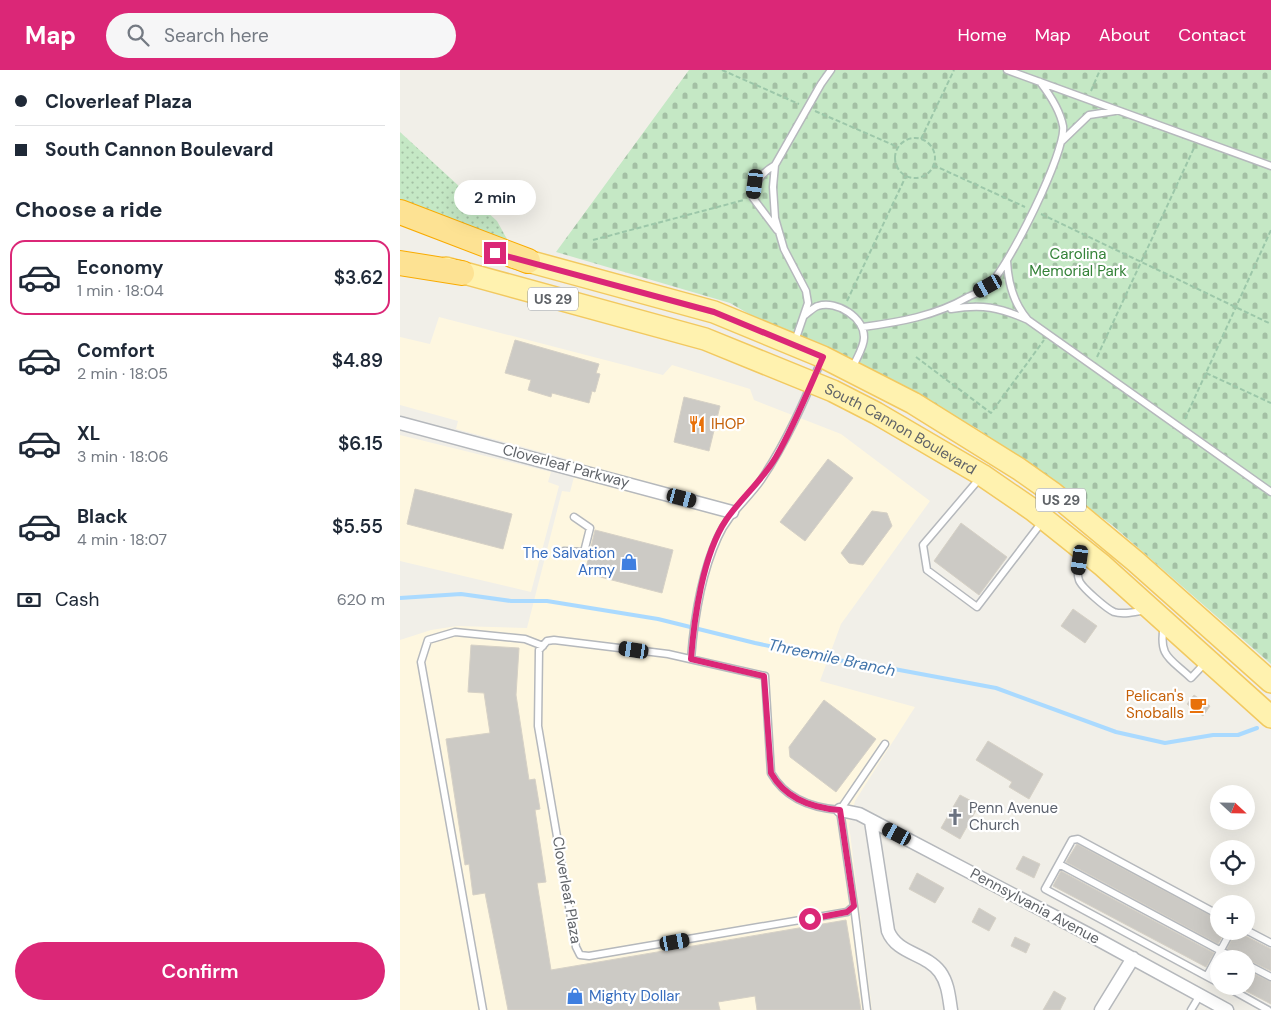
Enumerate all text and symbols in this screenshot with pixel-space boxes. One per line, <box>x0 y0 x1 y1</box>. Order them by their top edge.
search box <box>106 13 456 58</box>
text: Map <box>25 20 76 51</box>
icon: search <box>124 21 152 49</box>
text: Search here <box>164 23 269 48</box>
text: Home <box>957 23 1007 47</box>
text: Map <box>1035 23 1071 47</box>
text: About <box>1099 23 1150 47</box>
text: Contact <box>1178 23 1246 47</box>
text: Cloverleaf Plaza <box>45 89 192 114</box>
text: South Cannon Boulevard <box>45 137 274 162</box>
car <box>745 168 764 200</box>
callout: 2 min <box>454 180 536 216</box>
text: 2 min <box>474 187 516 208</box>
text: Choose a ride <box>15 195 163 224</box>
route end <box>484 242 506 264</box>
park label: Carolina Memorial Park <box>1029 244 1127 281</box>
icon: car <box>17 255 62 300</box>
text: Economy <box>77 255 164 280</box>
text: $3.62 <box>334 265 383 290</box>
car <box>971 272 1004 300</box>
text: 1 min · 18:04 <box>77 280 164 301</box>
road number: US 29 <box>528 288 578 310</box>
icon: car <box>17 338 62 383</box>
text: Comfort <box>77 338 155 363</box>
text: $4.89 <box>332 348 383 373</box>
text: 2 min · 18:05 <box>77 363 168 384</box>
street label: South Cannon Boulevard <box>822 379 980 479</box>
restaurant icon: IHOP <box>687 414 707 434</box>
place label: IHOP <box>711 414 745 434</box>
icon: car <box>17 421 62 466</box>
text: XL <box>77 421 100 446</box>
text: $6.15 <box>338 431 383 456</box>
street label: Cloverleaf Parkway <box>500 439 632 493</box>
text: 3 min · 18:06 <box>77 446 169 467</box>
car <box>665 487 698 509</box>
road number: US 29 <box>1036 488 1086 512</box>
icon: car <box>17 504 62 549</box>
text: Black <box>77 504 128 529</box>
text: $5.55 <box>332 514 383 539</box>
text: 4 min · 18:07 <box>77 529 167 550</box>
place label: The Salvation Army <box>523 543 616 580</box>
car <box>1070 544 1089 576</box>
shop icon: The Salvation Army <box>619 552 639 572</box>
icon: cash <box>15 586 43 614</box>
text: Cash <box>55 587 99 612</box>
text: 620 m <box>337 589 385 610</box>
water label: Threemile Branch <box>766 634 897 681</box>
car <box>618 640 649 660</box>
place label: Pelican's Snoballs <box>1126 686 1184 723</box>
cafe icon: Pelican's Snoballs <box>1188 695 1208 715</box>
north arrow <box>1210 785 1255 830</box>
map controls <box>1210 785 1255 995</box>
place label: Penn Avenue Church <box>969 798 1058 835</box>
church icon: Penn Avenue Church <box>945 807 965 827</box>
car <box>880 820 913 848</box>
street label: Cloverleaf Plaza <box>548 835 586 945</box>
button: locate <box>1210 840 1255 885</box>
street label: Pennsylvania Avenue <box>967 863 1103 949</box>
button: + <box>1210 895 1255 940</box>
route start <box>799 908 821 930</box>
car <box>658 932 691 952</box>
button: Confirm <box>15 942 385 1000</box>
button: − <box>1210 950 1255 995</box>
shop icon: Mighty Dollar <box>565 986 585 1006</box>
place label: Mighty Dollar <box>589 986 680 1006</box>

